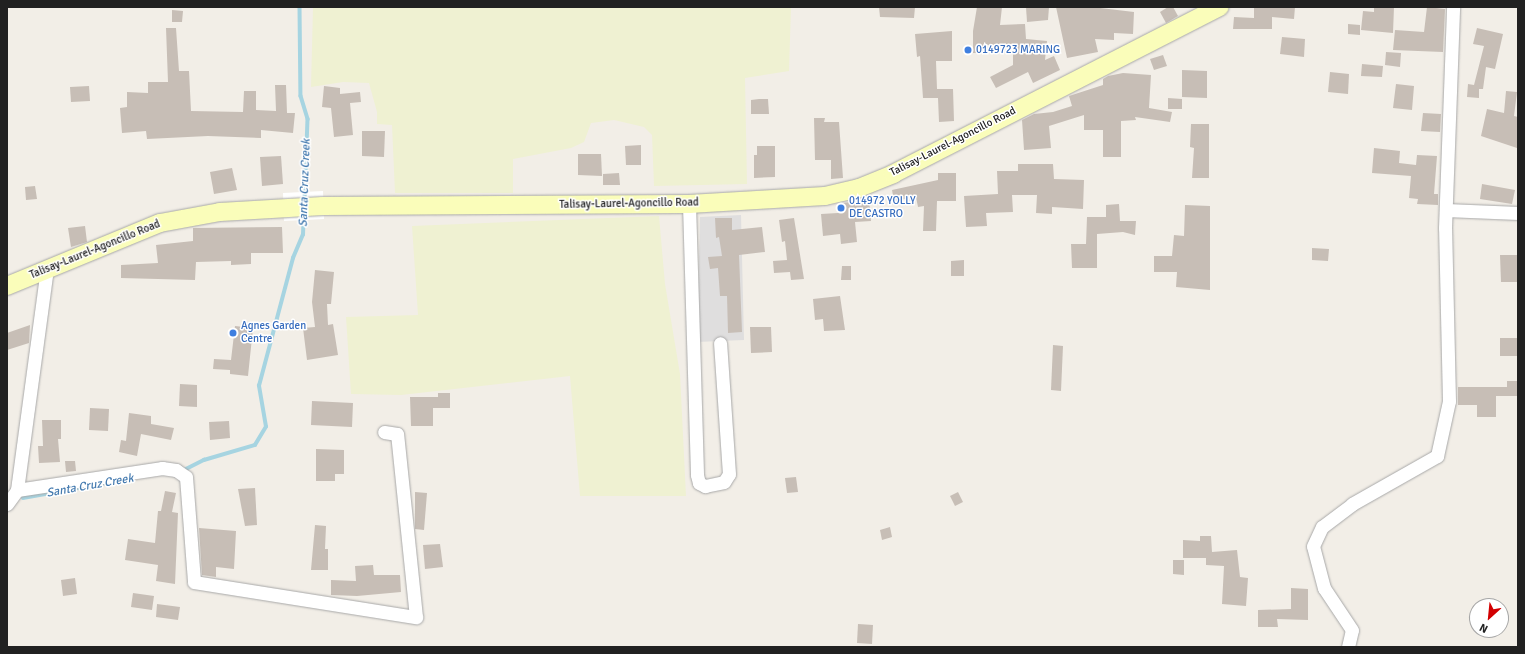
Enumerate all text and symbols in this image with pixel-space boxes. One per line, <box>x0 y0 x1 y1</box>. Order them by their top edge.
place label: 0149723 MARING <box>976 43 1060 57</box>
marker: 0149723 MARING <box>963 45 973 55</box>
street label: Talisay-Laurel-Agoncillo Road <box>888 104 1018 180</box>
water label: Santa Cruz Creek <box>296 139 314 227</box>
place label: 014972 YOLLY DE CASTRO <box>849 195 915 221</box>
street label: Talisay-Laurel-Agoncillo Road <box>559 196 699 212</box>
marker: 014972 YOLLY DE CASTRO <box>836 203 846 213</box>
street label: Talisay-Laurel-Agoncillo Road <box>28 218 162 282</box>
place label: Agnes Garden Centre <box>241 320 306 346</box>
marker: Agnes Garden Centre <box>228 328 238 338</box>
water label: Santa Cruz Creek <box>45 471 135 501</box>
north arrow <box>1469 598 1509 638</box>
text: N <box>1477 621 1490 636</box>

